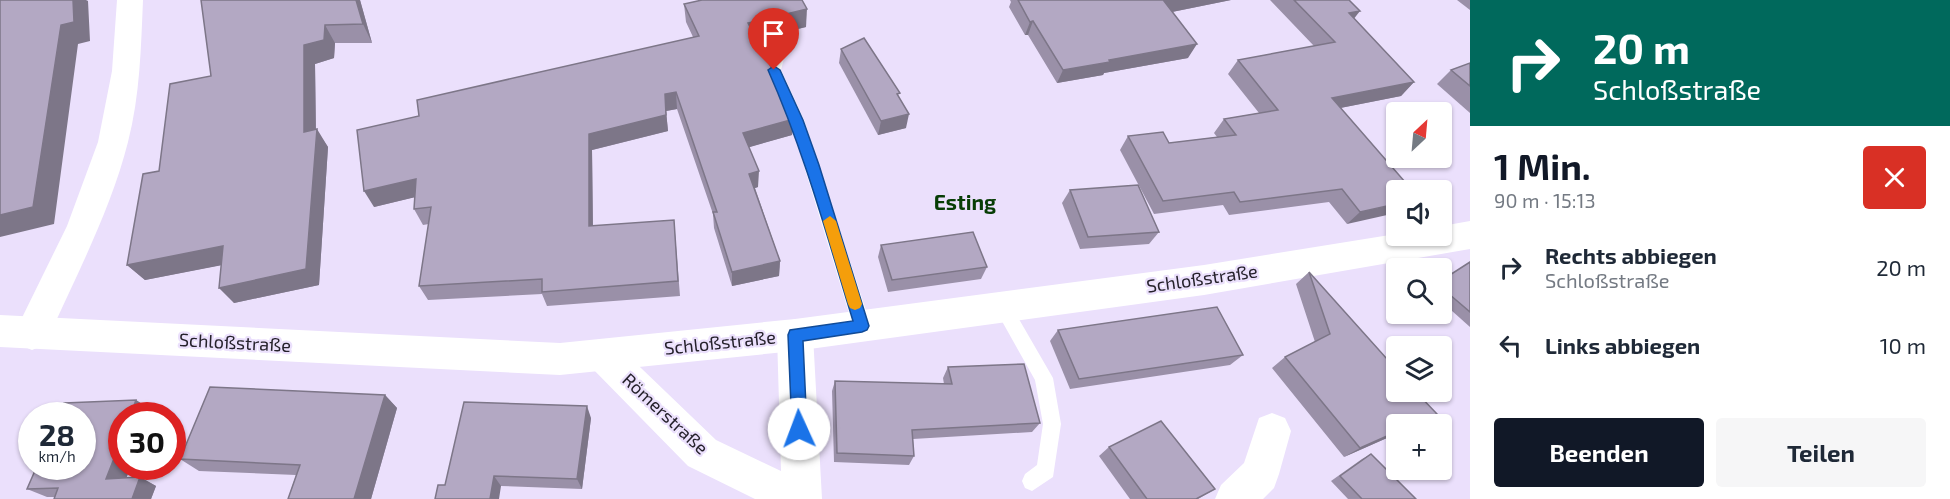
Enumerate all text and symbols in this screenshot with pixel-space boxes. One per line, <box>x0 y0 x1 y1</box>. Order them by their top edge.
pin <box>748 8 799 70</box>
icon: arrive <box>757 17 790 50</box>
text: 20 m <box>1593 22 1690 72</box>
icon: right <box>1494 24 1572 102</box>
text: Schloßstraße <box>1593 73 1761 105</box>
north arrow <box>1386 102 1452 168</box>
map controls <box>1386 102 1452 480</box>
text: 1 Min. <box>1494 144 1591 187</box>
button: close <box>1863 146 1926 209</box>
button: sound <box>1386 180 1452 246</box>
text: 90 m · 15:13 <box>1494 188 1596 212</box>
district label: Esting <box>934 189 996 214</box>
text: Rechts abbiegen <box>1545 242 1717 268</box>
icon: right <box>1494 251 1527 284</box>
text: 20 m <box>1876 254 1926 280</box>
button: search <box>1386 258 1452 324</box>
street label: Schloßstraße <box>1145 259 1259 297</box>
text: Schloßstraße <box>1545 268 1669 292</box>
street label: Schloßstraße <box>663 325 777 359</box>
street label: Schloßstraße <box>179 328 292 356</box>
icon: left <box>1494 329 1527 362</box>
text: Links abbiegen <box>1545 332 1700 358</box>
text: 10 m <box>1880 332 1926 358</box>
button: layers <box>1386 336 1452 402</box>
street label: Römerstraße <box>618 368 713 458</box>
position arrow <box>767 397 831 461</box>
speed limit sign: 30 <box>108 402 186 480</box>
button: + <box>1386 414 1452 480</box>
text: 28 <box>39 416 75 452</box>
button: Beenden <box>1494 418 1704 487</box>
button: Teilen <box>1716 418 1926 487</box>
text: km/h <box>38 447 76 465</box>

